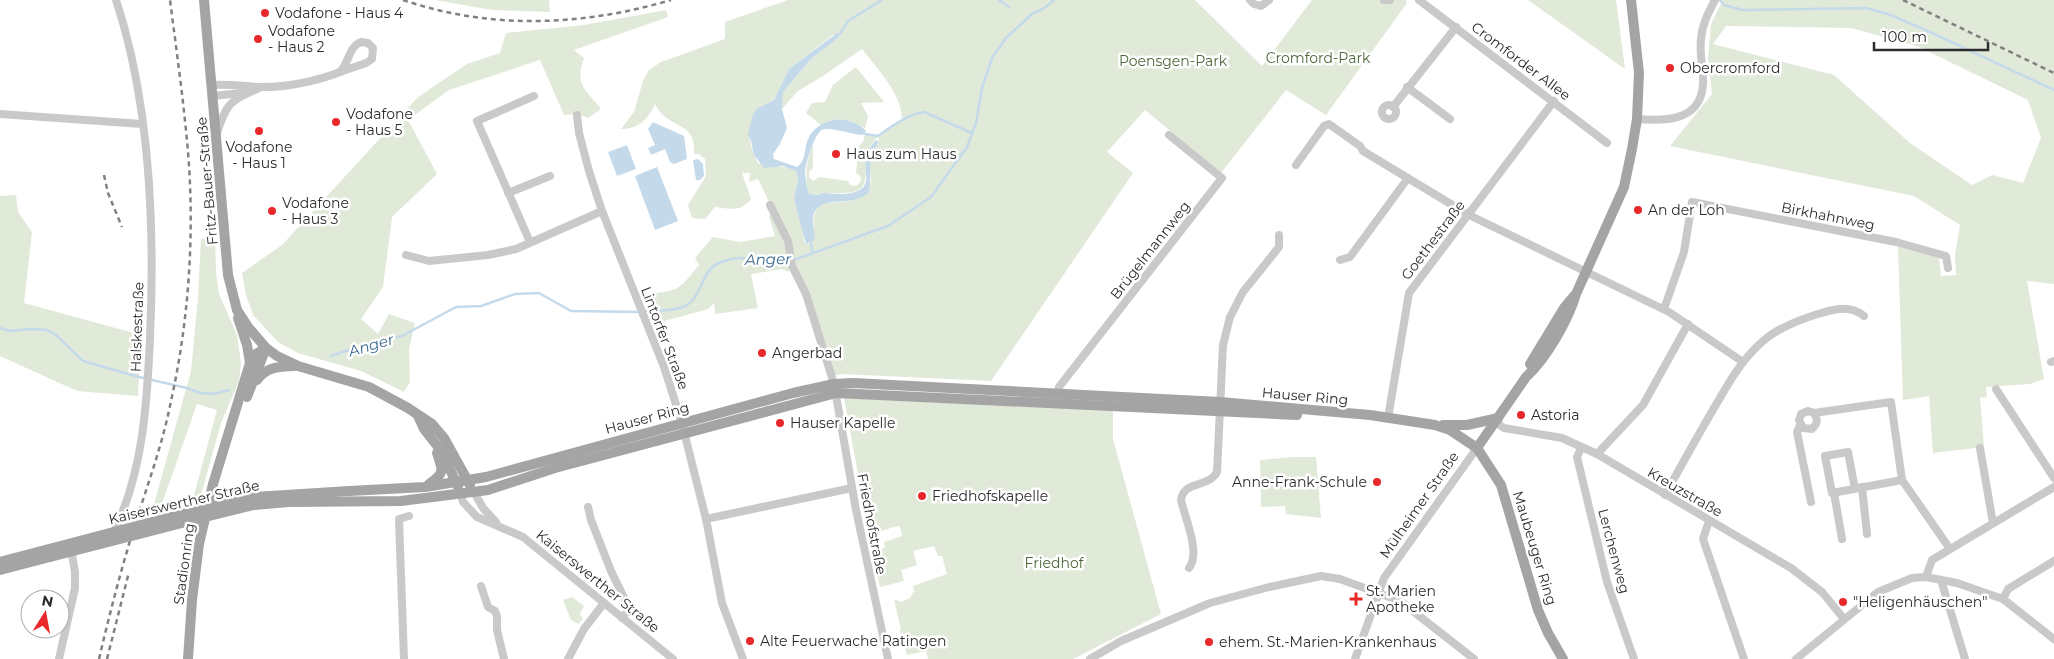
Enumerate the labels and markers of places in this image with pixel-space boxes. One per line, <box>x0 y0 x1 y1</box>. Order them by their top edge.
place label: Vodafone - Haus 4 <box>275 4 404 22</box>
marker: Vodafone - Haus 4 <box>259 7 271 19</box>
place label: Vodafone - Haus 2 <box>268 22 335 56</box>
marker: Vodafone - Haus 2 <box>252 33 264 45</box>
place label: Obercromford <box>1680 59 1780 77</box>
marker: Obercromford <box>1664 62 1676 74</box>
place label: Vodafone - Haus 5 <box>346 105 413 139</box>
marker: Vodafone - Haus 5 <box>330 116 342 128</box>
marker: Vodafone - Haus 1 <box>253 125 265 137</box>
place label: Vodafone - Haus 1 <box>226 138 292 172</box>
place label: Haus zum Haus <box>846 145 957 163</box>
marker: Haus zum Haus <box>830 148 842 160</box>
place label: Vodafone - Haus 3 <box>282 194 349 228</box>
place label: An der Loh <box>1648 201 1725 219</box>
marker: An der Loh <box>1632 204 1644 216</box>
marker: Vodafone - Haus 3 <box>266 205 278 217</box>
place label: Angerbad <box>772 344 842 362</box>
marker: Angerbad <box>756 347 768 359</box>
place label: Astoria <box>1531 406 1580 424</box>
marker: Astoria <box>1515 409 1527 421</box>
place label: Hauser Kapelle <box>790 414 896 432</box>
marker: Hauser Kapelle <box>774 417 786 429</box>
place label: Anne-Frank-Schule <box>1232 473 1367 491</box>
marker: Anne-Frank-Schule <box>1371 476 1383 488</box>
place label: Friedhofskapelle <box>932 487 1048 505</box>
marker: Friedhofskapelle <box>916 490 928 502</box>
place label: St. Marien Apotheke <box>1366 582 1436 616</box>
marker: St. Marien Apotheke <box>1350 593 1362 605</box>
place label: "Heligenhäuschen" <box>1853 593 1987 611</box>
marker: "Heligenhäuschen" <box>1837 596 1849 608</box>
place label: Alte Feuerwache Ratingen <box>760 632 946 650</box>
place label: ehem. St.-Marien-Krankenhaus <box>1219 633 1436 651</box>
marker: Alte Feuerwache Ratingen <box>744 635 756 647</box>
marker: ehem. St.-Marien-Krankenhaus <box>1203 636 1215 648</box>

